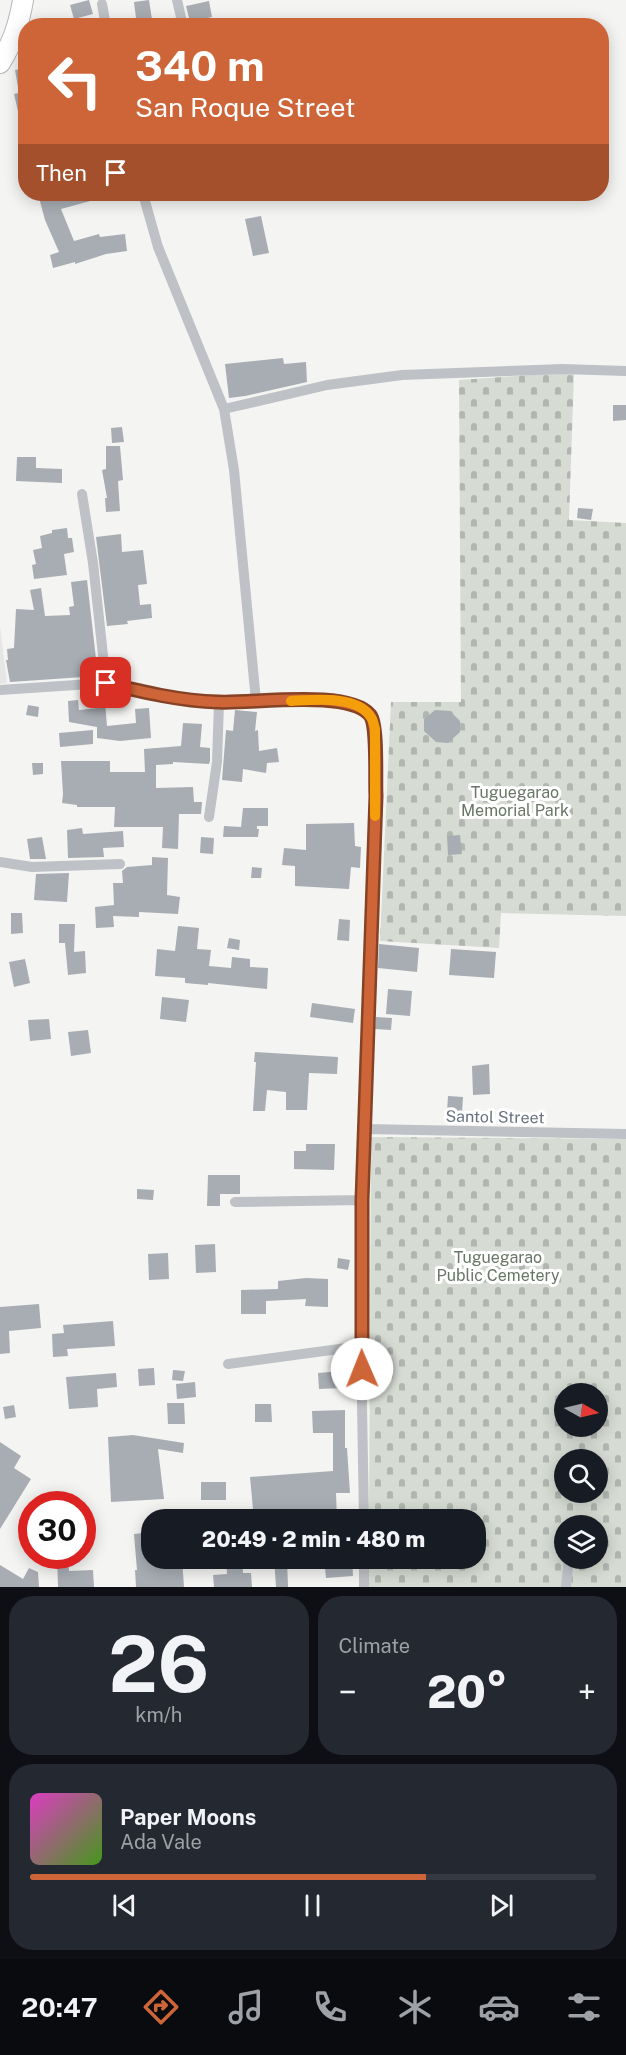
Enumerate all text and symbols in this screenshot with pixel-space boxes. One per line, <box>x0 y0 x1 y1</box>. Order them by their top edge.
text: 340 m <box>135 41 265 90</box>
icon: left <box>36 42 114 120</box>
text: San Roque Street <box>135 91 355 123</box>
icon: arrive <box>99 156 132 189</box>
text: Then <box>36 160 87 186</box>
pin <box>80 657 131 708</box>
icon: arrive <box>89 666 122 699</box>
park label: Tuguegarao Memorial Park <box>461 783 569 820</box>
street label: Santol Street <box>445 1107 545 1127</box>
park label: Tuguegarao Public Cemetery <box>437 1248 560 1285</box>
position arrow <box>330 1337 394 1401</box>
north arrow <box>554 1383 608 1437</box>
map controls <box>554 1383 608 1569</box>
button: search <box>554 1449 608 1503</box>
speed limit sign: 30 <box>18 1491 96 1569</box>
button: layers <box>554 1515 608 1569</box>
text: 20:49 · 2 min · 480 m <box>202 1526 425 1552</box>
text: 26 <box>108 1618 209 1710</box>
text: Climate <box>339 1634 410 1658</box>
text: 20° <box>427 1665 508 1718</box>
text: − <box>339 1673 357 1711</box>
text: + <box>578 1673 596 1711</box>
text: km/h <box>135 1703 182 1727</box>
text: Paper Moons <box>120 1804 256 1830</box>
text: Ada Vale <box>120 1830 202 1854</box>
icon: previous <box>108 1889 141 1922</box>
icon: pause <box>296 1889 329 1922</box>
icon: next <box>485 1889 518 1922</box>
icon: directions <box>140 1986 182 2028</box>
icon: music <box>225 1986 267 2028</box>
icon: phone <box>309 1986 351 2028</box>
icon: climate <box>394 1986 436 2028</box>
icon: car <box>478 1986 520 2028</box>
icon: filters <box>563 1986 605 2028</box>
text: 20:47 <box>21 1991 98 2023</box>

